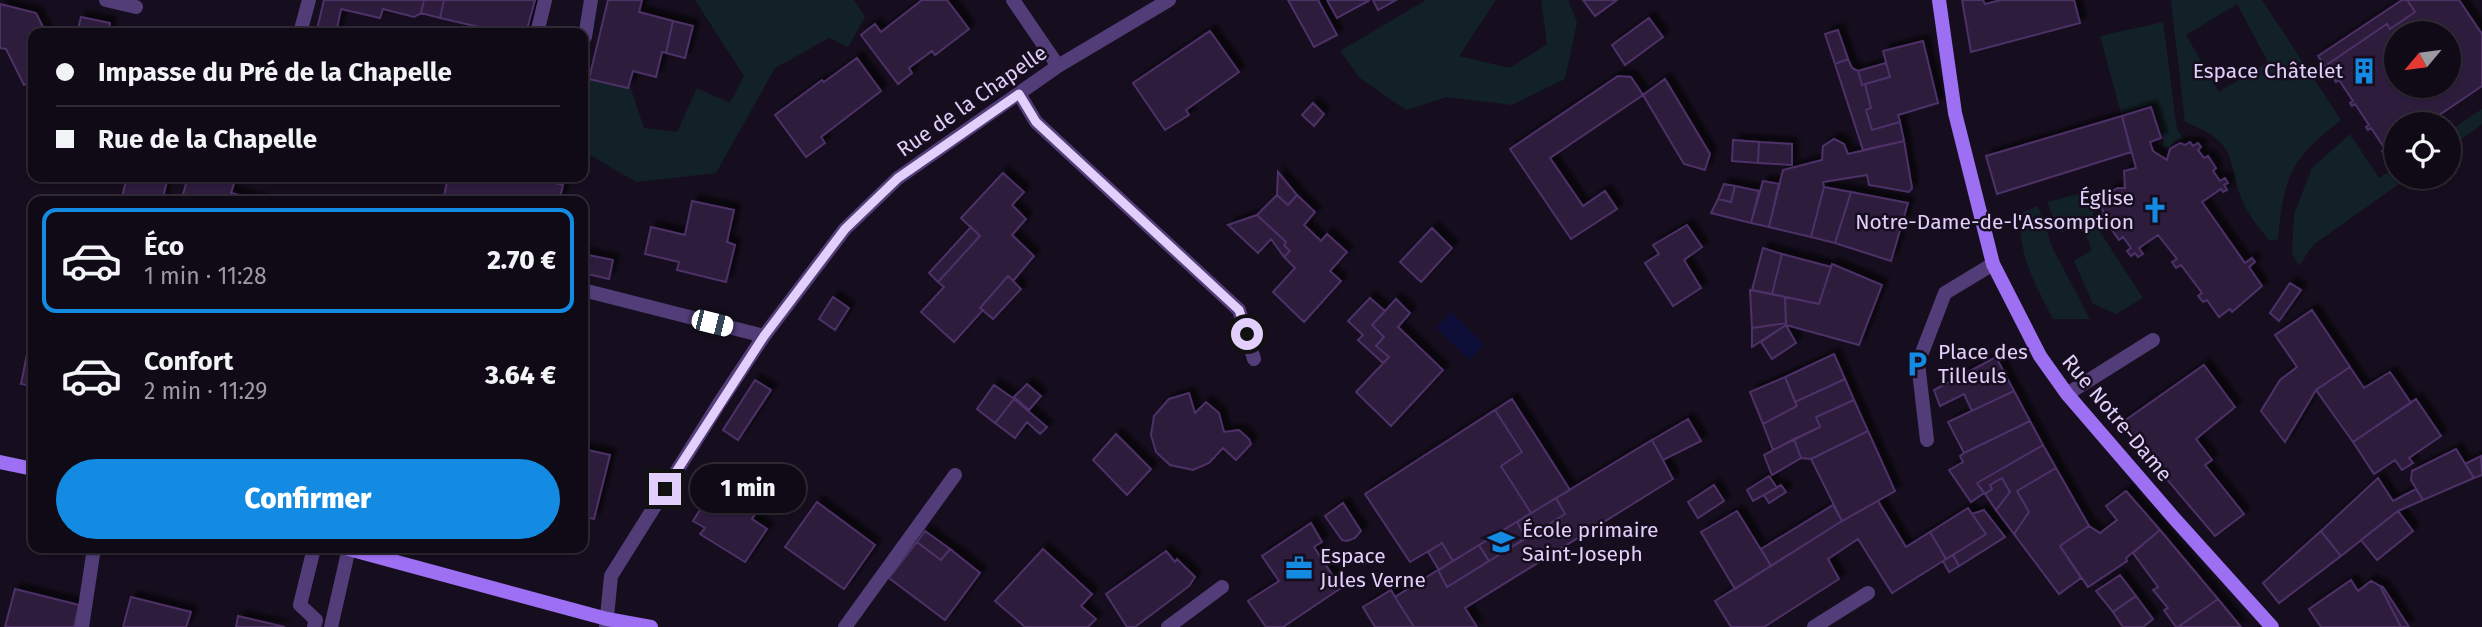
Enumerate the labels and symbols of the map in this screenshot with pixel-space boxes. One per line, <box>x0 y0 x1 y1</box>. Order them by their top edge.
north arrow <box>2384 21 2460 98</box>
street label: Rue de la Chapelle <box>892 39 1052 163</box>
building icon: Espace Châtelet <box>2349 56 2379 86</box>
place label: Espace Châtelet <box>2193 58 2343 84</box>
place label: Église Notre-Dame-de-l'Assomption <box>1855 185 2134 235</box>
church icon: Église Notre-Dame-de-l'Assomption <box>2140 195 2170 225</box>
car <box>690 308 735 338</box>
route start <box>1231 318 1263 350</box>
place label: Place des Tilleuls <box>1938 339 2028 389</box>
parking icon: Place des Tilleuls <box>1902 349 1932 379</box>
street label: Rue Notre-Dame <box>2056 349 2178 487</box>
callout: 1 min <box>690 464 805 514</box>
route end <box>649 473 681 505</box>
place label: École primaire Saint-Joseph <box>1522 517 1659 567</box>
school or university icon: École primaire Saint-Joseph <box>1486 527 1516 557</box>
place label: Espace Jules Verne <box>1320 543 1426 593</box>
office icon: Espace Jules Verne <box>1284 553 1314 583</box>

